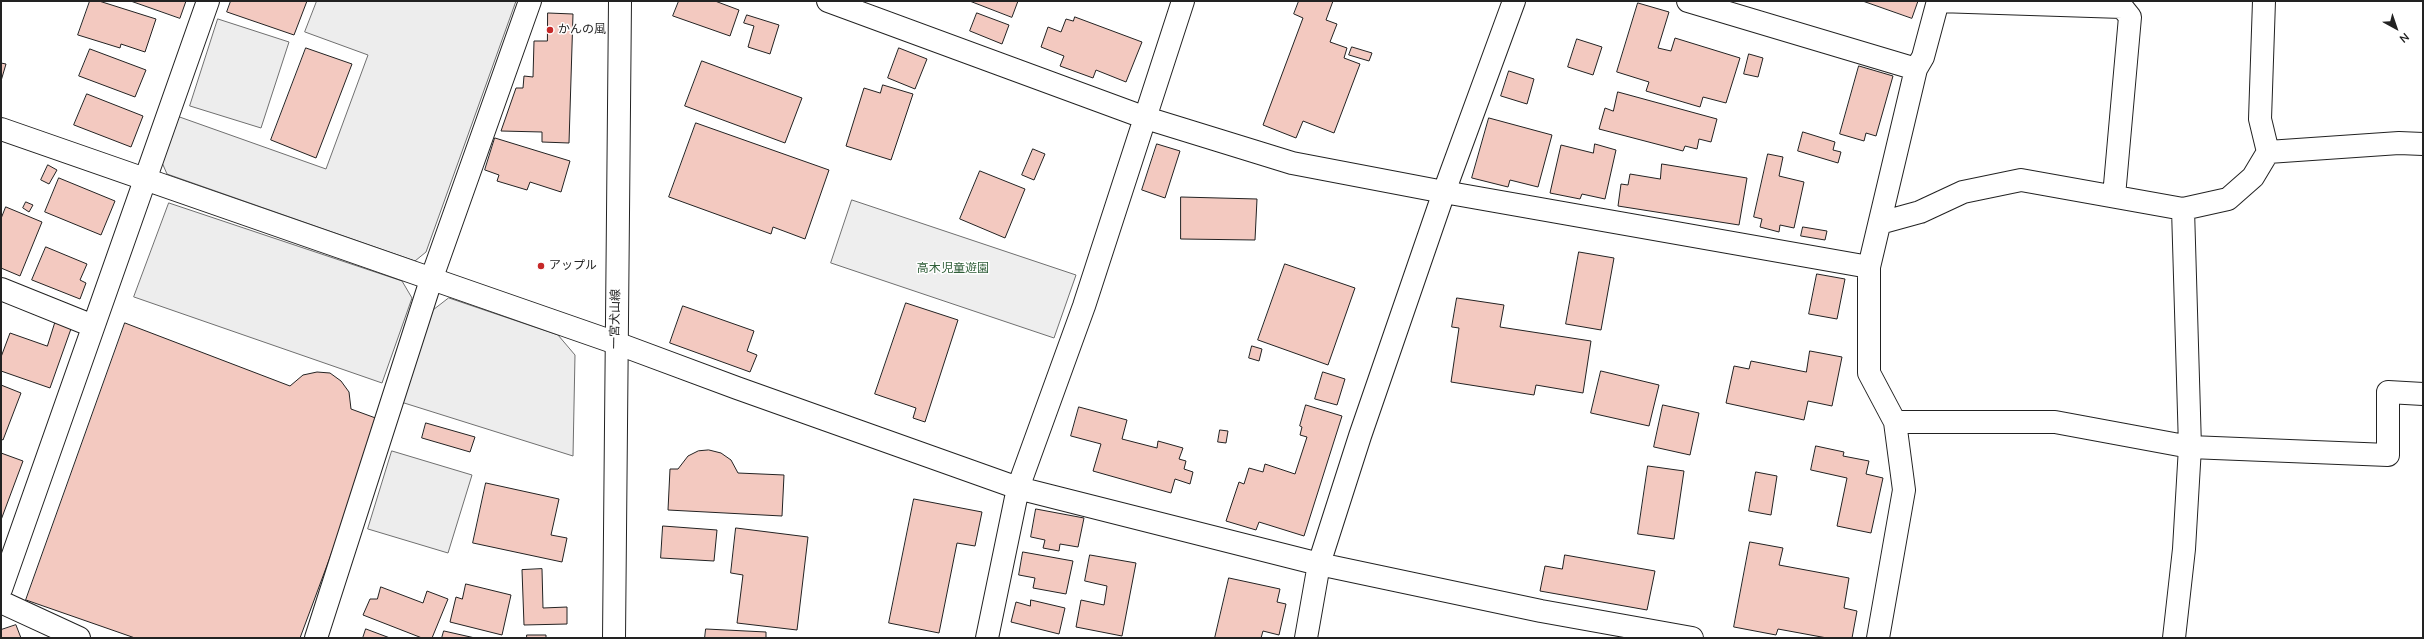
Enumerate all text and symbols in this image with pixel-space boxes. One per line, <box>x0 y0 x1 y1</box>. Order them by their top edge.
north arrow <box>2376 8 2416 48</box>
place label: かんの風 <box>558 23 606 37</box>
marker: かんの風 <box>545 25 555 35</box>
text: N <box>2396 29 2412 46</box>
place label: アップル <box>549 259 597 273</box>
marker: アップル <box>536 261 546 271</box>
park label: 高木児童遊園 <box>917 262 989 276</box>
street label: 一宮犬山線 <box>608 289 624 349</box>

